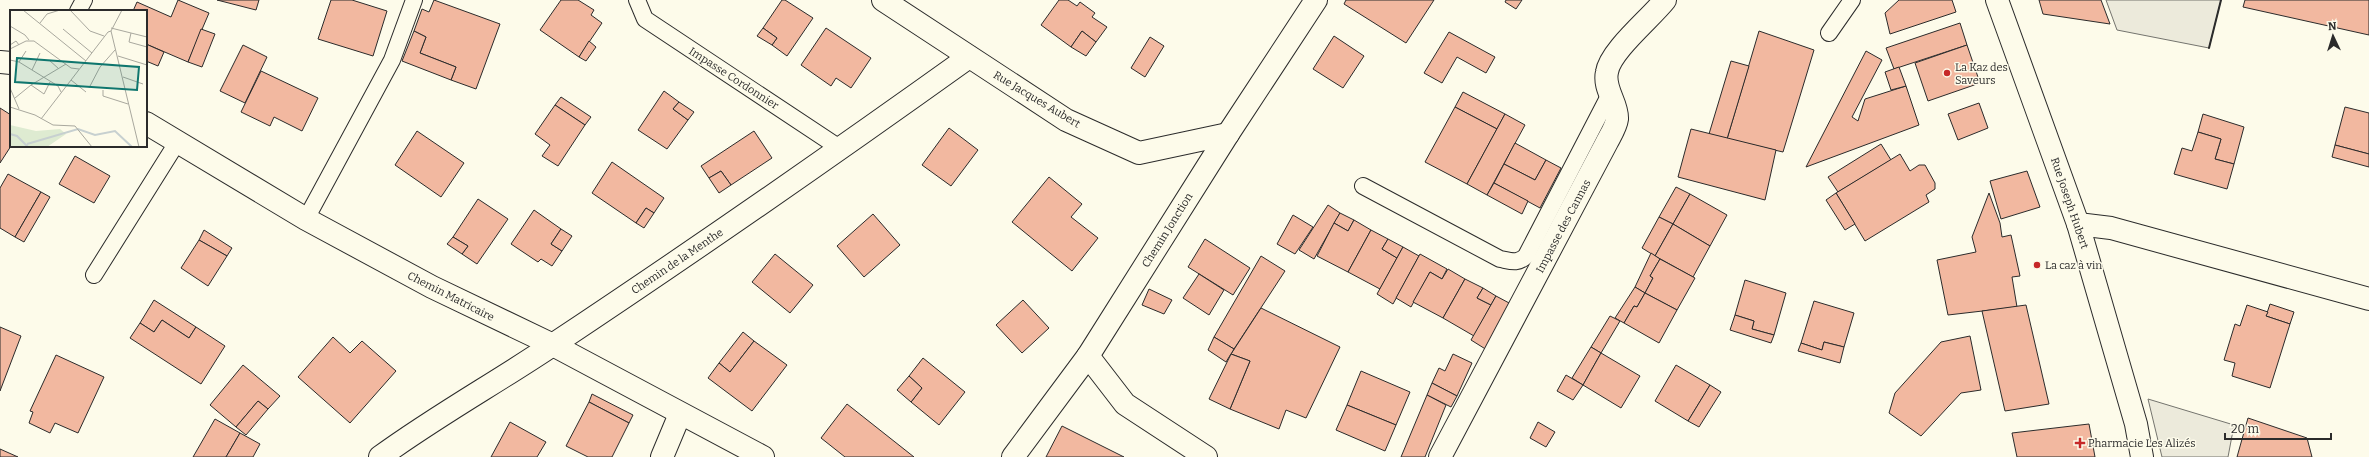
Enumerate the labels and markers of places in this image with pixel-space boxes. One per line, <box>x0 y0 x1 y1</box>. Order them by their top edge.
place label: La Kaz des Saveurs <box>1955 61 2008 87</box>
marker: La Kaz des Saveurs <box>1942 68 1952 78</box>
place label: La caz à vin <box>2045 259 2102 272</box>
marker: La caz à vin <box>2032 260 2042 270</box>
place label: Pharmacie Les Alizés <box>2088 437 2196 450</box>
marker: Pharmacie Les Alizés <box>2075 438 2085 448</box>

